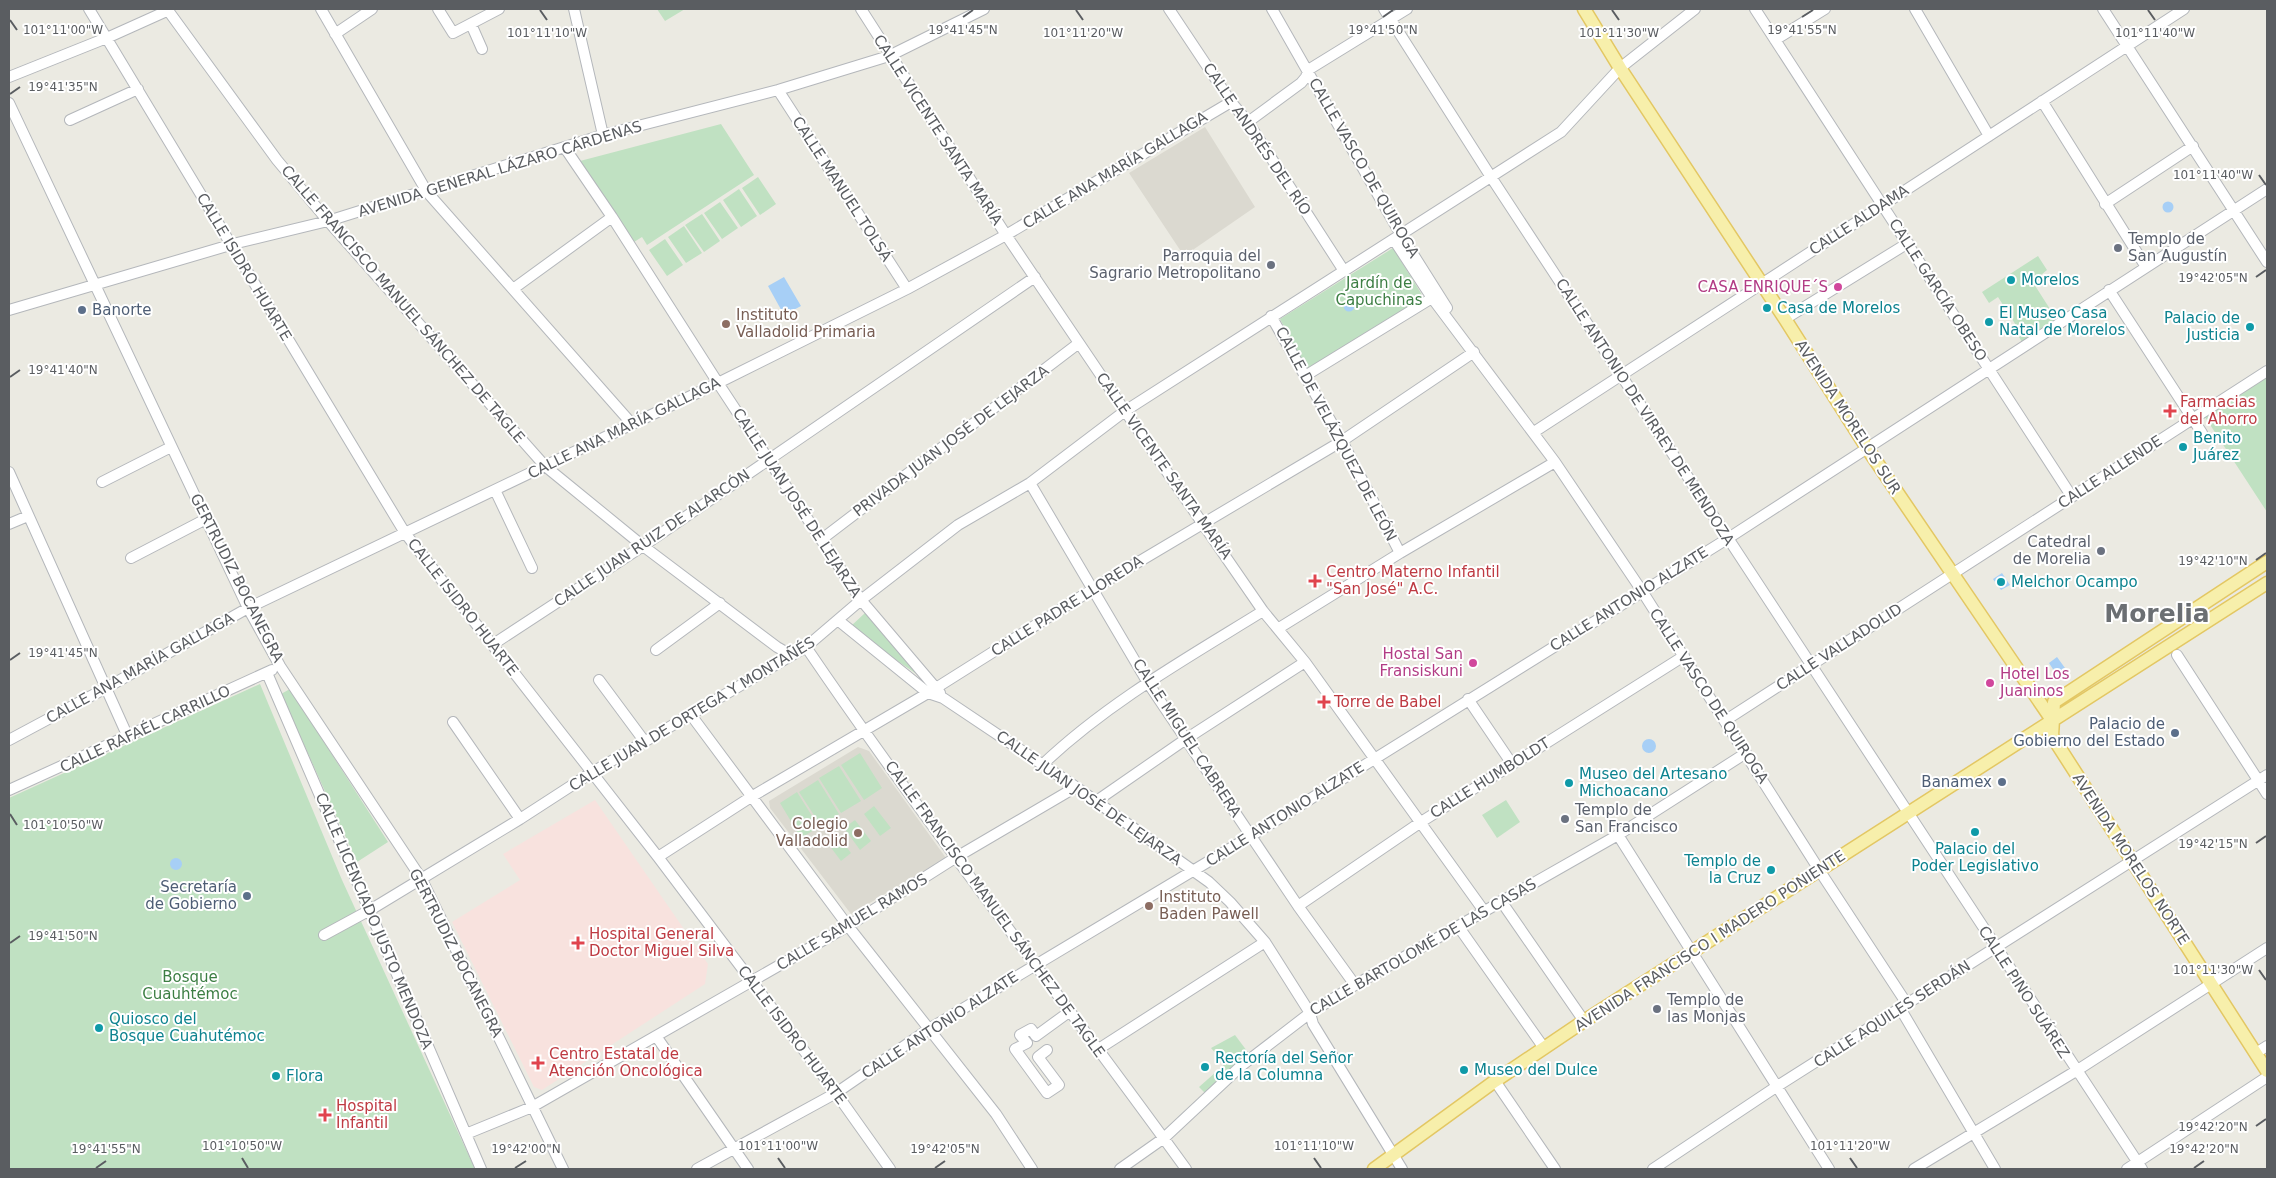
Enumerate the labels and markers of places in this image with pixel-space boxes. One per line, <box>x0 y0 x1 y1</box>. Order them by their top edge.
place label: Templo de San Augustín <box>2127 230 2227 265</box>
marker: Templo de San Augustín <box>2112 242 2124 254</box>
place label: Parroquia del Sagrario Metropolitano <box>1089 247 1261 282</box>
marker: Parroquia del Sagrario Metropolitano <box>1265 259 1277 271</box>
place label: Morelos <box>2021 271 2080 289</box>
marker: Morelos <box>2005 274 2017 286</box>
place label: CASA ENRIQUE´S <box>1698 278 1828 296</box>
marker: CASA ENRIQUE´S <box>1832 281 1844 293</box>
place label: Casa de Morelos <box>1777 299 1900 317</box>
place label: Banorte <box>92 301 151 319</box>
marker: Casa de Morelos <box>1761 302 1773 314</box>
marker: Banorte <box>76 304 88 316</box>
place label: El Museo Casa Natal de Morelos <box>1999 304 2125 339</box>
place label: Instituto Valladolid Primaria <box>736 306 876 341</box>
place label: Palacio de Justicia <box>2164 309 2240 344</box>
marker: El Museo Casa Natal de Morelos <box>1983 316 1995 328</box>
marker: Instituto Valladolid Primaria <box>720 318 732 330</box>
marker: Palacio de Justicia <box>2244 321 2256 333</box>
place label: Farmacias del Ahorro <box>2180 393 2258 428</box>
marker: Farmacias del Ahorro <box>2164 405 2176 417</box>
place label: Benito Juárez <box>2192 429 2241 464</box>
marker: Benito Juárez <box>2177 441 2189 453</box>
place label: Catedral de Morelia <box>2013 533 2091 568</box>
marker: Catedral de Morelia <box>2095 545 2107 557</box>
place label: Centro Materno Infantil "San José" A.C. <box>1326 563 1500 598</box>
place label: Melchor Ocampo <box>2011 573 2138 591</box>
marker: Centro Materno Infantil "San José" A.C. <box>1308 574 1322 588</box>
marker: Melchor Ocampo <box>1995 576 2007 588</box>
place label: Hostal San Fransiskuni <box>1379 645 1463 680</box>
marker: Hostal San Fransiskuni <box>1467 657 1479 669</box>
place label: Hotel Los Juaninos <box>1999 665 2070 700</box>
marker: Hotel Los Juaninos <box>1984 677 1996 689</box>
place label: Torre de Babel <box>1333 693 1441 711</box>
marker: Torre de Babel <box>1318 696 1330 708</box>
place label: Palacio de Gobierno del Estado <box>2013 715 2165 750</box>
marker: Palacio de Gobierno del Estado <box>2169 727 2181 739</box>
place label: Museo del Artesano Michoacano <box>1579 765 1727 800</box>
place label: Banamex <box>1921 773 1992 791</box>
marker: Banamex <box>1996 776 2008 788</box>
marker: Museo del Artesano Michoacano <box>1563 777 1575 789</box>
place label: Templo de San Francisco <box>1574 801 1678 836</box>
marker: Templo de San Francisco <box>1559 813 1571 825</box>
place label: Colegio Valladolid <box>776 815 848 850</box>
marker: Palacio del Poder Legislativo <box>1969 826 1981 838</box>
marker: Colegio Valladolid <box>852 827 864 839</box>
place label: Palacio del Poder Legislativo <box>1911 840 2039 875</box>
place label: Templo de la Cruz <box>1683 852 1761 887</box>
marker: Templo de la Cruz <box>1765 864 1777 876</box>
place label: Secretaría de Gobierno <box>145 878 237 913</box>
place label: Instituto Baden Pawell <box>1159 888 1259 923</box>
marker: Secretaría de Gobierno <box>241 890 253 902</box>
marker: Instituto Baden Pawell <box>1143 900 1155 912</box>
place label: Hospital General Doctor Miguel Silva <box>589 925 734 960</box>
marker: Hospital General Doctor Miguel Silva <box>571 936 585 950</box>
place label: Templo de las Monjas <box>1666 991 1746 1026</box>
marker: Templo de las Monjas <box>1651 1003 1663 1015</box>
place label: Quiosco del Bosque Cuahutémoc <box>109 1010 265 1045</box>
marker: Quiosco del Bosque Cuahutémoc <box>93 1022 105 1034</box>
place label: Centro Estatal de Atención Oncológica <box>549 1045 703 1080</box>
place label: Rectoría del Señor de la Columna <box>1215 1049 1354 1084</box>
marker: Centro Estatal de Atención Oncológica <box>531 1056 545 1070</box>
marker: Rectoría del Señor de la Columna <box>1199 1061 1211 1073</box>
place label: Museo del Dulce <box>1474 1061 1598 1079</box>
marker: Museo del Dulce <box>1458 1064 1470 1076</box>
place label: Flora <box>286 1067 323 1085</box>
marker: Flora <box>270 1070 282 1082</box>
place label: Hospital Infantil <box>336 1097 397 1132</box>
marker: Hospital Infantil <box>318 1108 332 1122</box>

